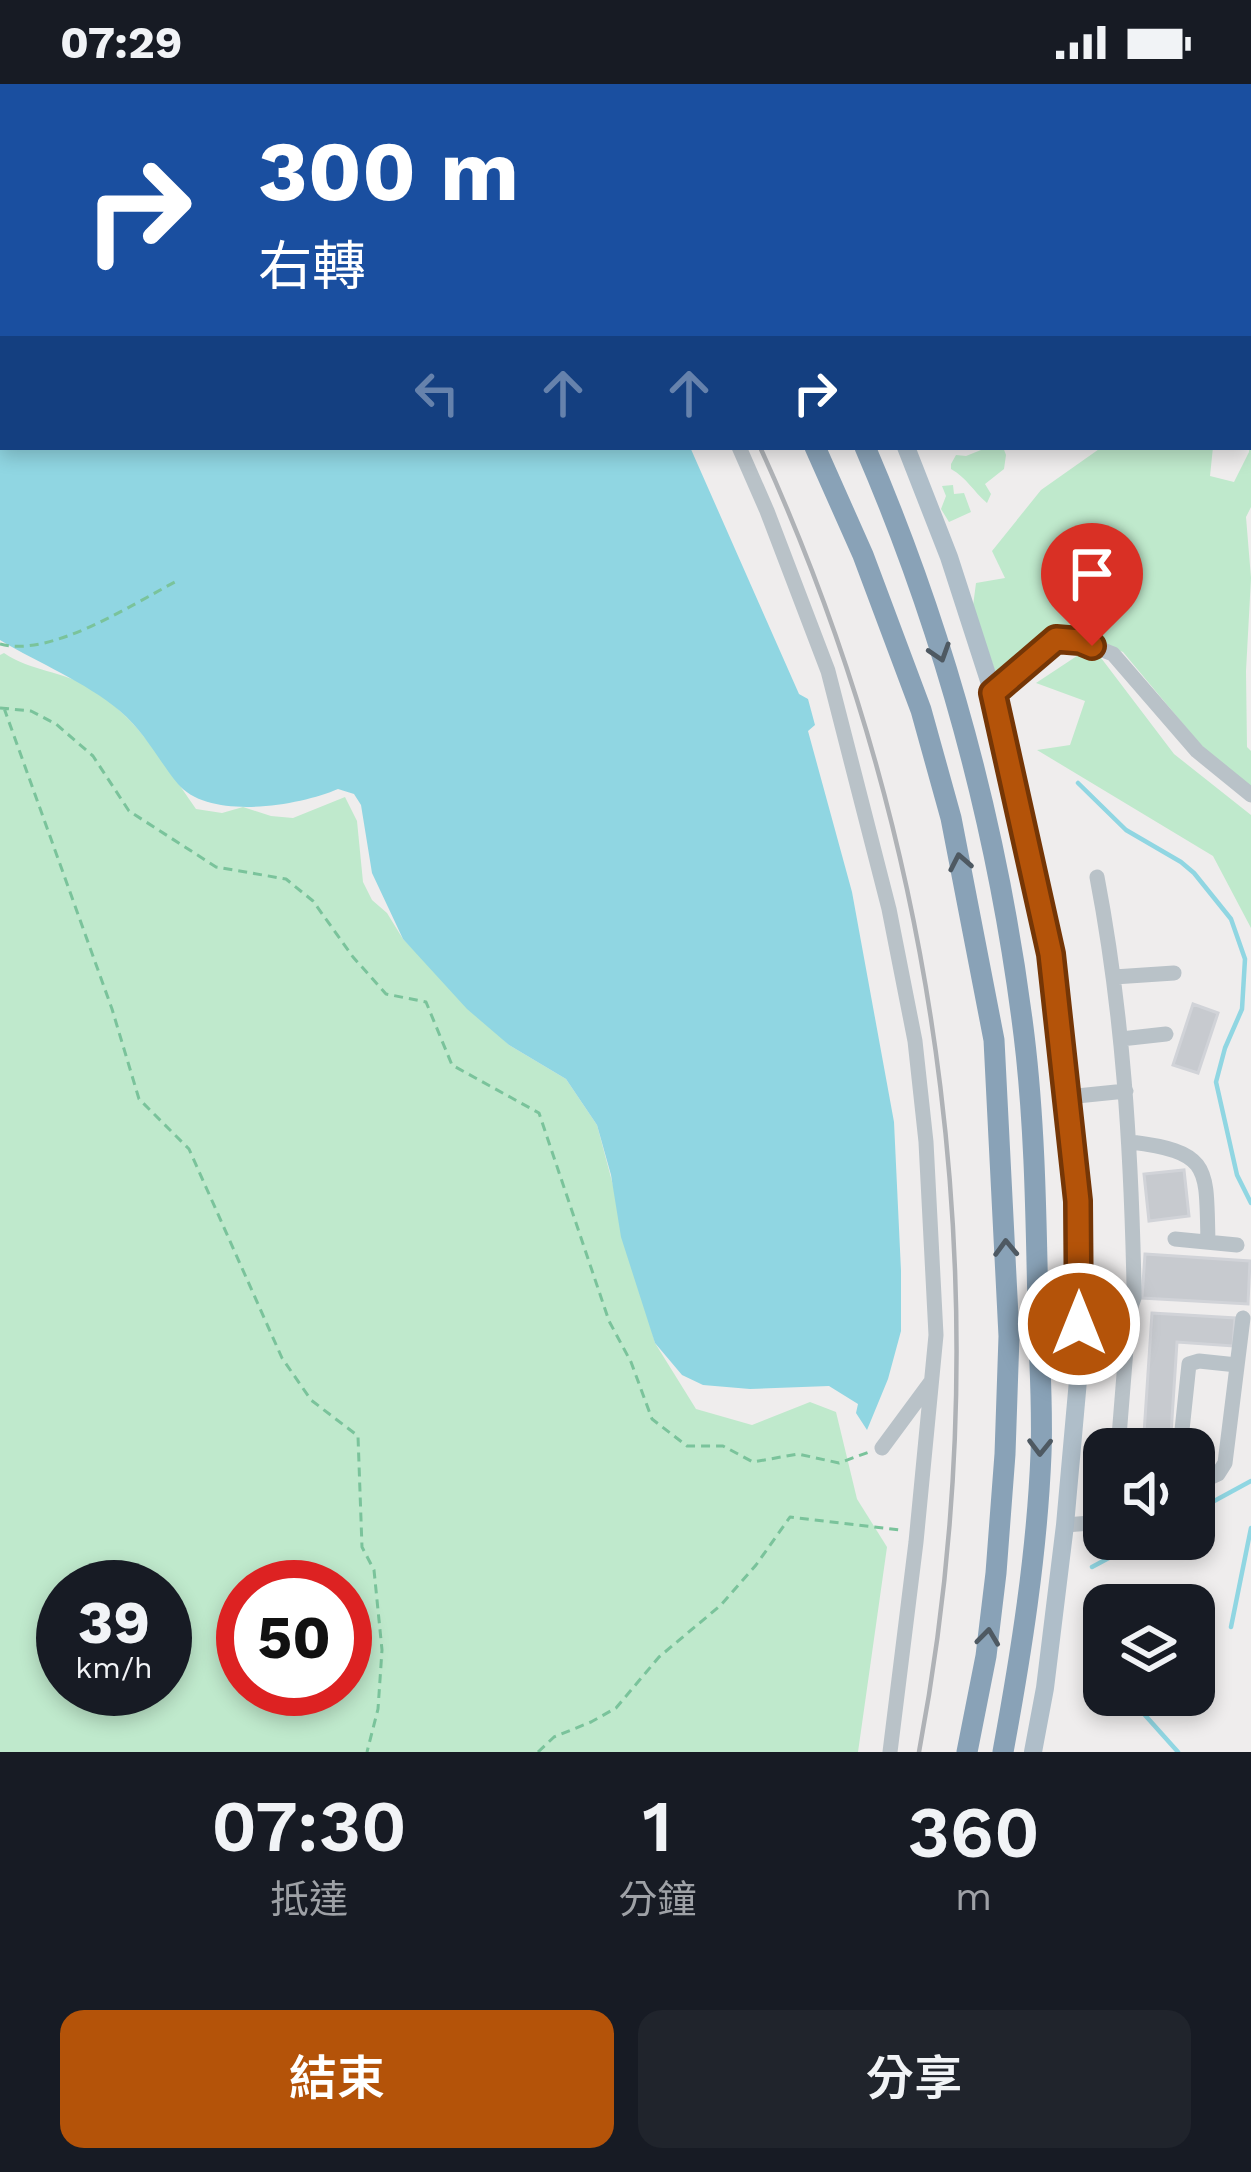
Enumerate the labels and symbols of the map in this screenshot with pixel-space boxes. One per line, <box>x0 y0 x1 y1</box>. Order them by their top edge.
pin <box>1041 523 1143 646</box>
one-way arrow <box>926 642 951 663</box>
one-way arrow <box>948 852 973 872</box>
one-way arrow <box>993 1238 1019 1257</box>
position arrow <box>1016 1261 1142 1387</box>
one-way arrow <box>1027 1438 1053 1457</box>
speed limit sign: 50 <box>216 1560 372 1716</box>
one-way arrow <box>974 1627 1000 1647</box>

